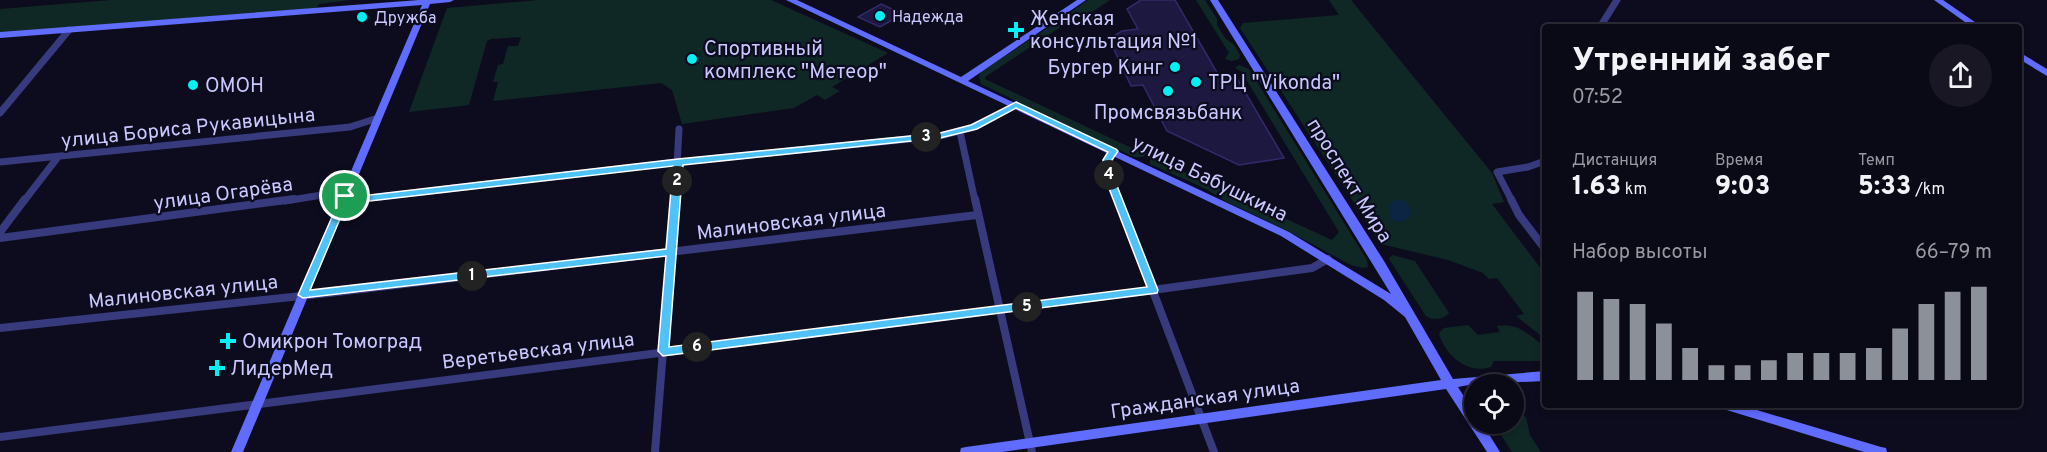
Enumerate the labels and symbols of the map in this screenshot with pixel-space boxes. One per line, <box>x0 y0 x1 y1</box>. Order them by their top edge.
place label: Женская консультация №1 <box>1030 7 1198 56</box>
place label: Надежда <box>892 8 964 28</box>
place label: Дружба <box>374 9 436 29</box>
marker: Надежда <box>873 9 887 23</box>
marker: Дружба <box>355 10 369 24</box>
marker: Женская консультация №1 <box>1007 21 1025 39</box>
place label: Спортивный комплекс "Метеор" <box>704 37 887 86</box>
marker: Спортивный комплекс "Метеор" <box>685 52 699 66</box>
place label: Бургер Кинг <box>1048 56 1163 82</box>
marker: Бургер Кинг <box>1168 60 1182 74</box>
place label: ТРЦ "Vikonda" <box>1208 71 1340 97</box>
place label: ОМОН <box>205 74 264 100</box>
marker: ТРЦ "Vikonda" <box>1189 75 1203 89</box>
marker: ОМОН <box>186 78 200 92</box>
marker: Промсвязьбанк <box>1161 84 1175 98</box>
place label: Промсвязьбанк <box>1094 101 1242 127</box>
street label: улица Бориса Рукавицына <box>60 103 316 155</box>
street label: проспект Мира <box>1300 114 1397 248</box>
pin: 3 <box>911 122 941 152</box>
street label: улица Бабушкина <box>1127 131 1291 229</box>
pin: 4 <box>1094 160 1124 190</box>
pin: 2 <box>662 166 692 196</box>
pin <box>319 170 370 221</box>
street label: улица Огарёва <box>152 172 295 218</box>
street label: Малиновская улица <box>695 198 887 247</box>
pin: 1 <box>457 261 487 291</box>
street label: Малиновская улица <box>87 270 279 316</box>
pin: 5 <box>1012 292 1042 322</box>
street label: Веретьевская улица <box>440 327 636 377</box>
place label: Омикрон Томоград <box>242 330 422 356</box>
marker: Омикрон Томоград <box>219 332 237 350</box>
pin: 6 <box>682 332 712 362</box>
place label: ЛидерМед <box>230 357 333 383</box>
marker: ЛидерМед <box>208 359 226 377</box>
street label: Гражданская улица <box>1109 374 1302 426</box>

